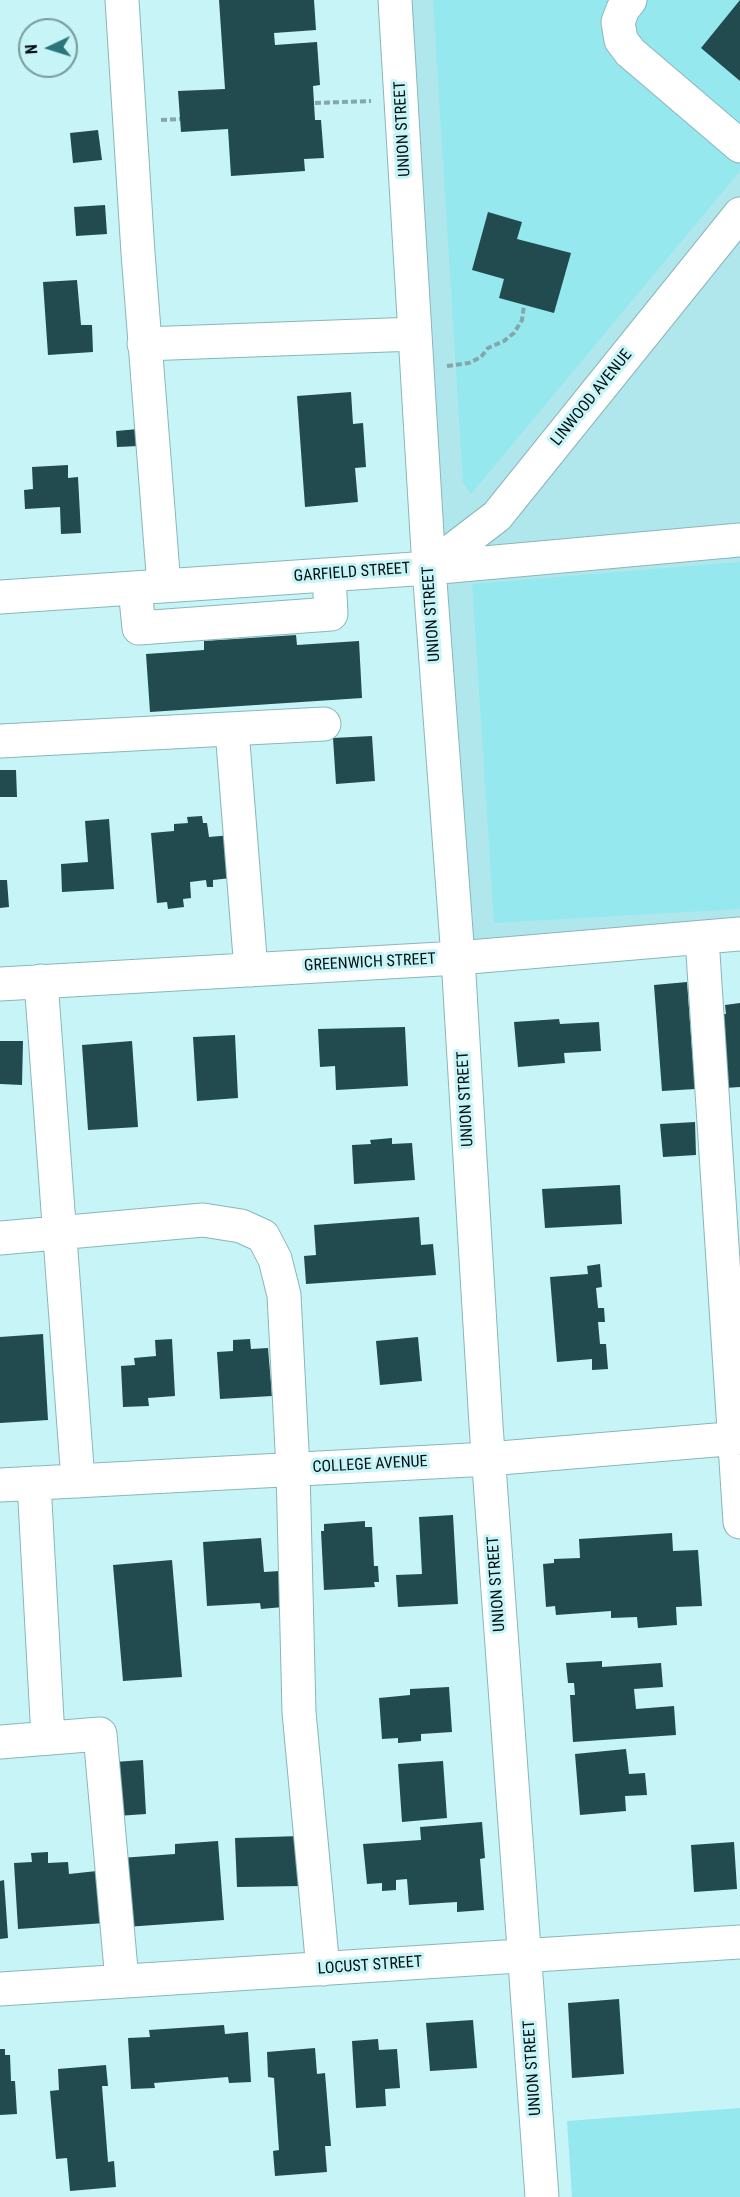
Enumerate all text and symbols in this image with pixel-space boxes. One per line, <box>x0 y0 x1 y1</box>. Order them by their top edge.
north arrow <box>18 18 78 78</box>
text: N <box>22 44 41 55</box>
street label: UNION STREET <box>391 81 415 177</box>
street label: LINWOOD AVENUE <box>547 346 637 450</box>
street label: GARFIELD STREET <box>293 559 411 587</box>
street label: UNION STREET <box>419 566 445 662</box>
street label: GREENWICH STREET <box>304 950 436 976</box>
street label: UNION STREET <box>454 1051 478 1147</box>
street label: COLLEGE AVENUE <box>312 1452 428 1478</box>
street label: UNION STREET <box>484 1536 510 1632</box>
street label: LOCUST STREET <box>317 1953 423 1979</box>
street label: UNION STREET <box>520 2020 546 2116</box>

